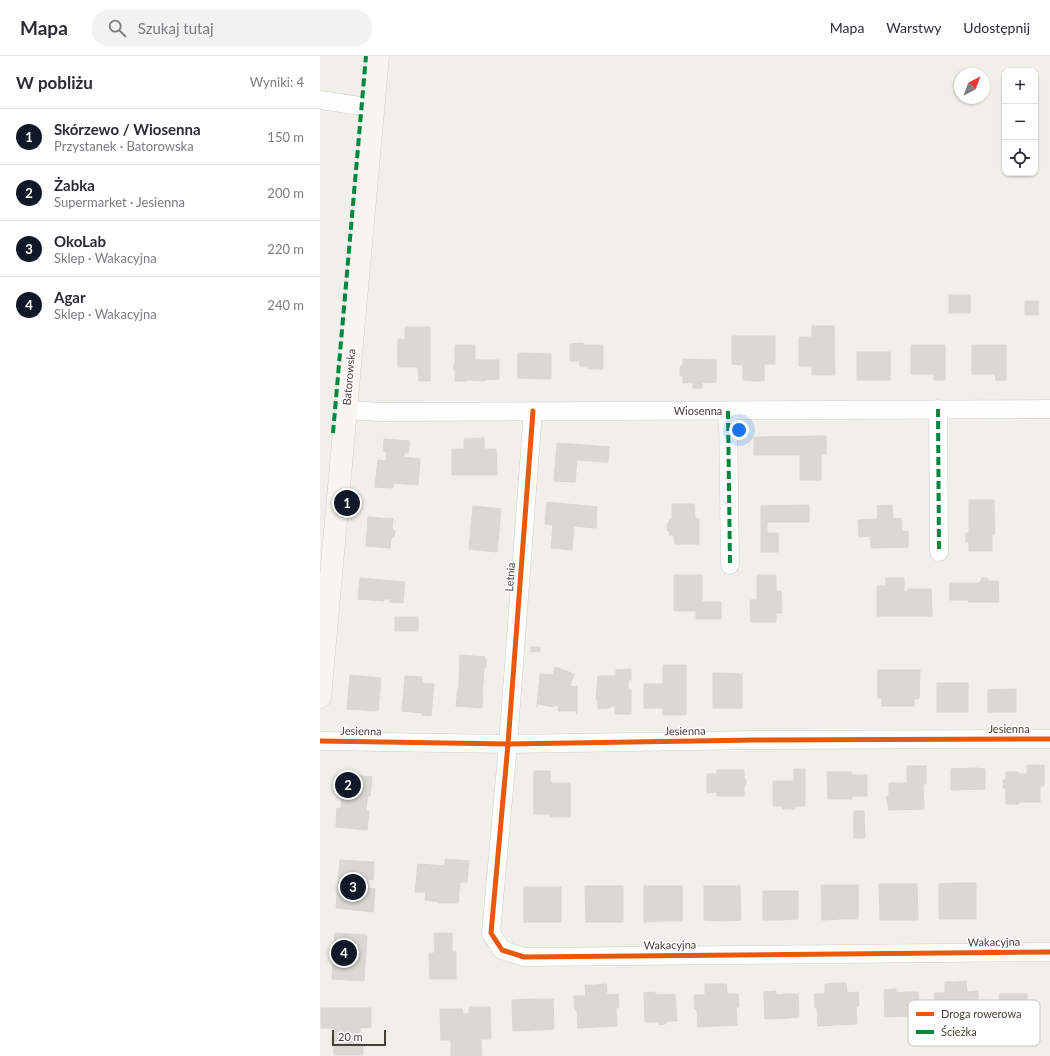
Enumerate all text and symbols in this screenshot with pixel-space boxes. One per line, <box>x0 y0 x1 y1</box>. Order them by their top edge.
search box <box>92 10 372 46</box>
text: Mapa <box>20 16 68 39</box>
icon: search <box>106 17 128 39</box>
text: Szukaj tutaj <box>138 19 214 37</box>
text: Mapa <box>830 19 864 36</box>
text: Warstwy <box>886 19 941 36</box>
text: Udostępnij <box>963 19 1030 36</box>
north arrow <box>954 68 990 104</box>
map controls <box>1002 68 1038 176</box>
button: + <box>1002 68 1038 104</box>
text: W pobliżu <box>16 72 93 93</box>
text: Wyniki: 4 <box>250 74 304 90</box>
button: − <box>1002 104 1038 140</box>
text: Skórzewo / Wiosenna <box>54 120 201 138</box>
text: 1 <box>25 129 33 145</box>
text: 150 m <box>267 129 304 145</box>
text: Przystanek · Batorowska <box>54 138 194 154</box>
button: locate <box>1002 140 1038 176</box>
text: Żabka <box>54 176 95 194</box>
text: 2 <box>25 185 33 201</box>
text: 200 m <box>267 185 304 201</box>
text: Supermarket · Jesienna <box>54 194 185 210</box>
text: OkoLab <box>54 232 106 250</box>
text: 3 <box>25 241 33 257</box>
text: 220 m <box>267 241 304 257</box>
text: Sklep · Wakacyjna <box>54 250 157 266</box>
text: Agar <box>54 288 86 306</box>
text: 4 <box>25 297 33 313</box>
text: 240 m <box>267 297 304 313</box>
text: Sklep · Wakacyjna <box>54 306 157 322</box>
street label: Batorowska <box>340 348 357 406</box>
street label: Wiosenna <box>674 404 722 417</box>
your location <box>729 420 749 440</box>
pin: 1 <box>334 488 360 518</box>
street label: Letnia <box>502 562 517 592</box>
street label: Jesienna <box>988 722 1030 735</box>
street label: Jesienna <box>340 724 382 737</box>
street label: Jesienna <box>664 724 706 737</box>
pin: 2 <box>335 770 361 800</box>
pin: 3 <box>340 872 366 902</box>
street label: Wakacyjna <box>968 935 1020 948</box>
pin: 4 <box>331 938 357 968</box>
street label: Wakacyjna <box>644 938 696 951</box>
legend <box>908 1000 1040 1046</box>
text: Droga rowerowa <box>941 1007 1022 1020</box>
text: Ścieżka <box>941 1025 977 1038</box>
scale bar <box>332 1028 386 1047</box>
text: 20 m <box>338 1030 363 1043</box>

